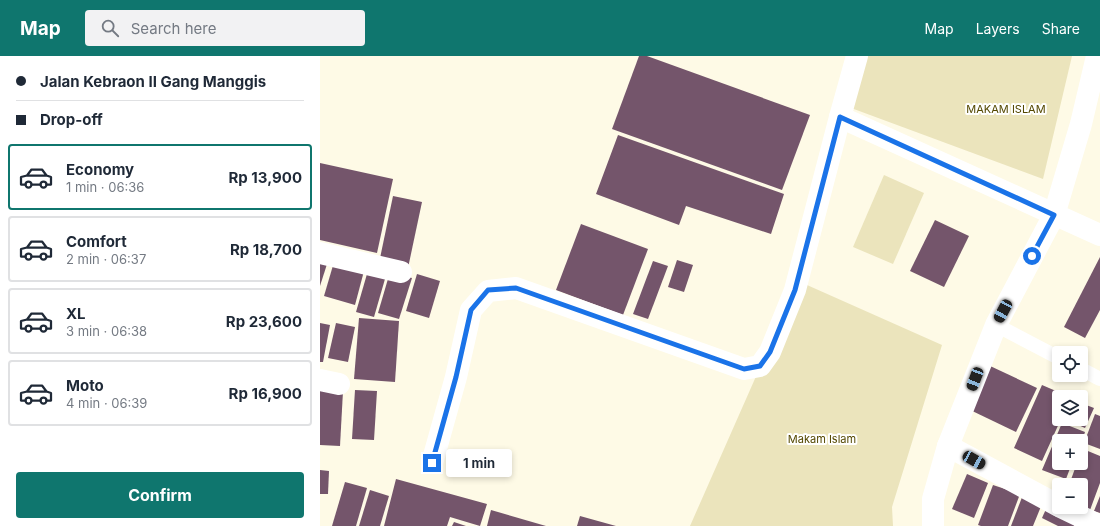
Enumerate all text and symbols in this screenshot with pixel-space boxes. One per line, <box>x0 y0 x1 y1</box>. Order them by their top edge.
search box <box>85 10 365 46</box>
text: Map <box>20 17 61 40</box>
icon: search <box>99 17 121 39</box>
text: Search here <box>131 19 216 38</box>
text: Map <box>925 20 954 37</box>
text: Layers <box>976 20 1020 37</box>
text: Share <box>1042 20 1080 37</box>
text: Jalan Kebraon II Gang Manggis <box>40 72 266 91</box>
park label: MAKAM ISLAM <box>966 102 1046 116</box>
text: Drop-off <box>40 110 103 129</box>
icon: car <box>18 159 54 195</box>
text: Economy <box>66 160 134 179</box>
text: Rp 13,900 <box>229 168 302 187</box>
text: 1 min · 06:36 <box>66 179 144 195</box>
icon: car <box>18 231 54 267</box>
text: Comfort <box>66 232 127 251</box>
text: Rp 18,700 <box>230 240 302 259</box>
route start <box>1023 247 1041 265</box>
text: 2 min · 06:37 <box>66 251 146 267</box>
car <box>992 298 1014 324</box>
icon: car <box>18 303 54 339</box>
text: XL <box>66 304 86 323</box>
text: Rp 23,600 <box>226 312 302 331</box>
text: 3 min · 06:38 <box>66 323 147 339</box>
map controls <box>1052 346 1088 514</box>
button: locate <box>1052 346 1088 382</box>
car <box>965 366 985 392</box>
icon: car <box>18 375 54 411</box>
text: Moto <box>66 376 104 395</box>
text: Rp 16,900 <box>229 384 302 403</box>
button: layers <box>1052 390 1088 426</box>
text: 4 min · 06:39 <box>66 395 147 411</box>
park label: Makam Islam <box>788 432 856 446</box>
button: + <box>1052 434 1088 470</box>
callout: 1 min <box>446 449 512 477</box>
car <box>961 449 987 471</box>
route end <box>423 454 441 472</box>
text: 1 min <box>463 455 495 471</box>
button: Confirm <box>16 472 304 518</box>
button: − <box>1052 478 1088 514</box>

